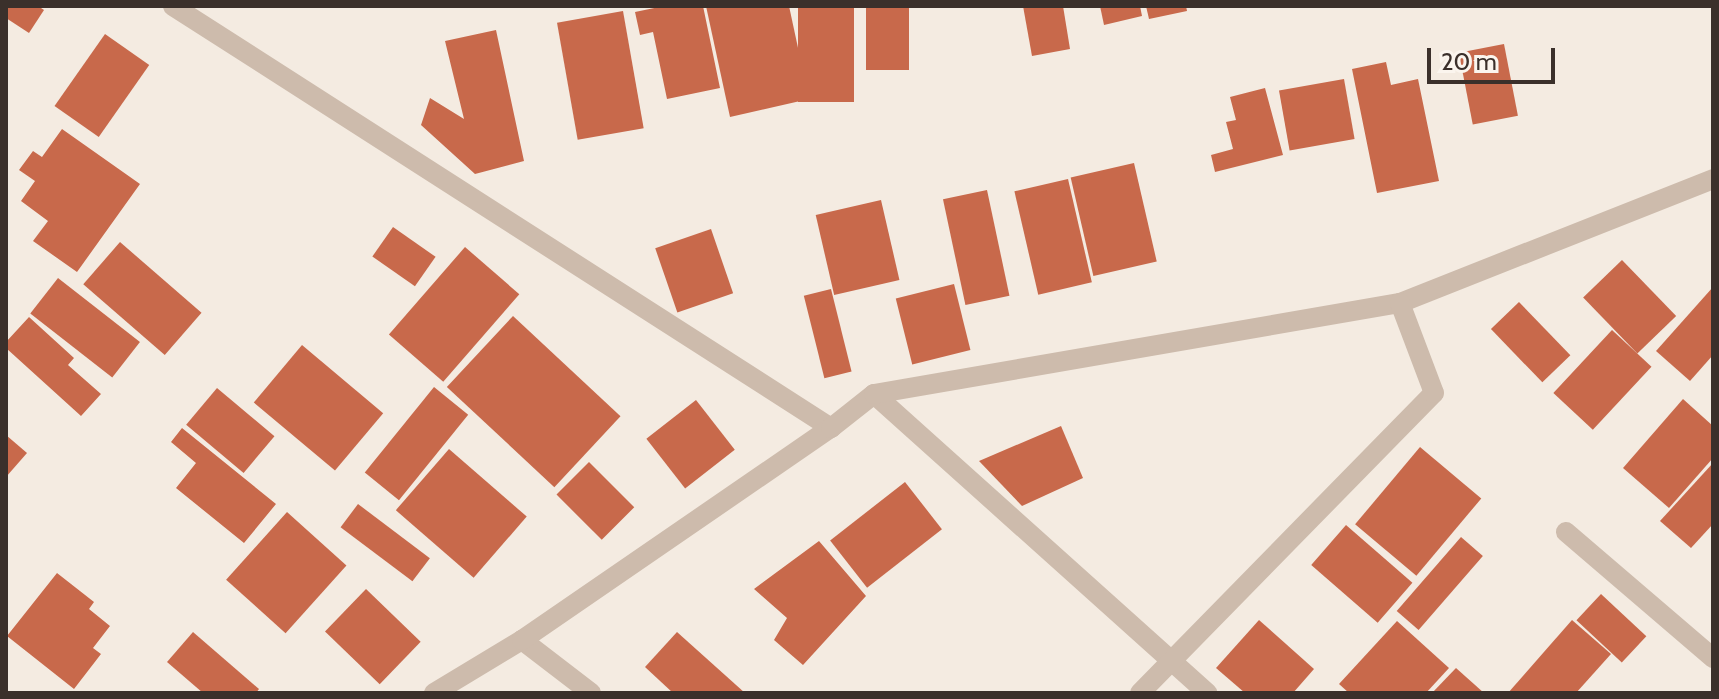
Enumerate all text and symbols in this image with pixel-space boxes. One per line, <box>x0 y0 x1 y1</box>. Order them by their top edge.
scale bar <box>1431 32 1559 82</box>
text: 20 m <box>1441 47 1497 76</box>

